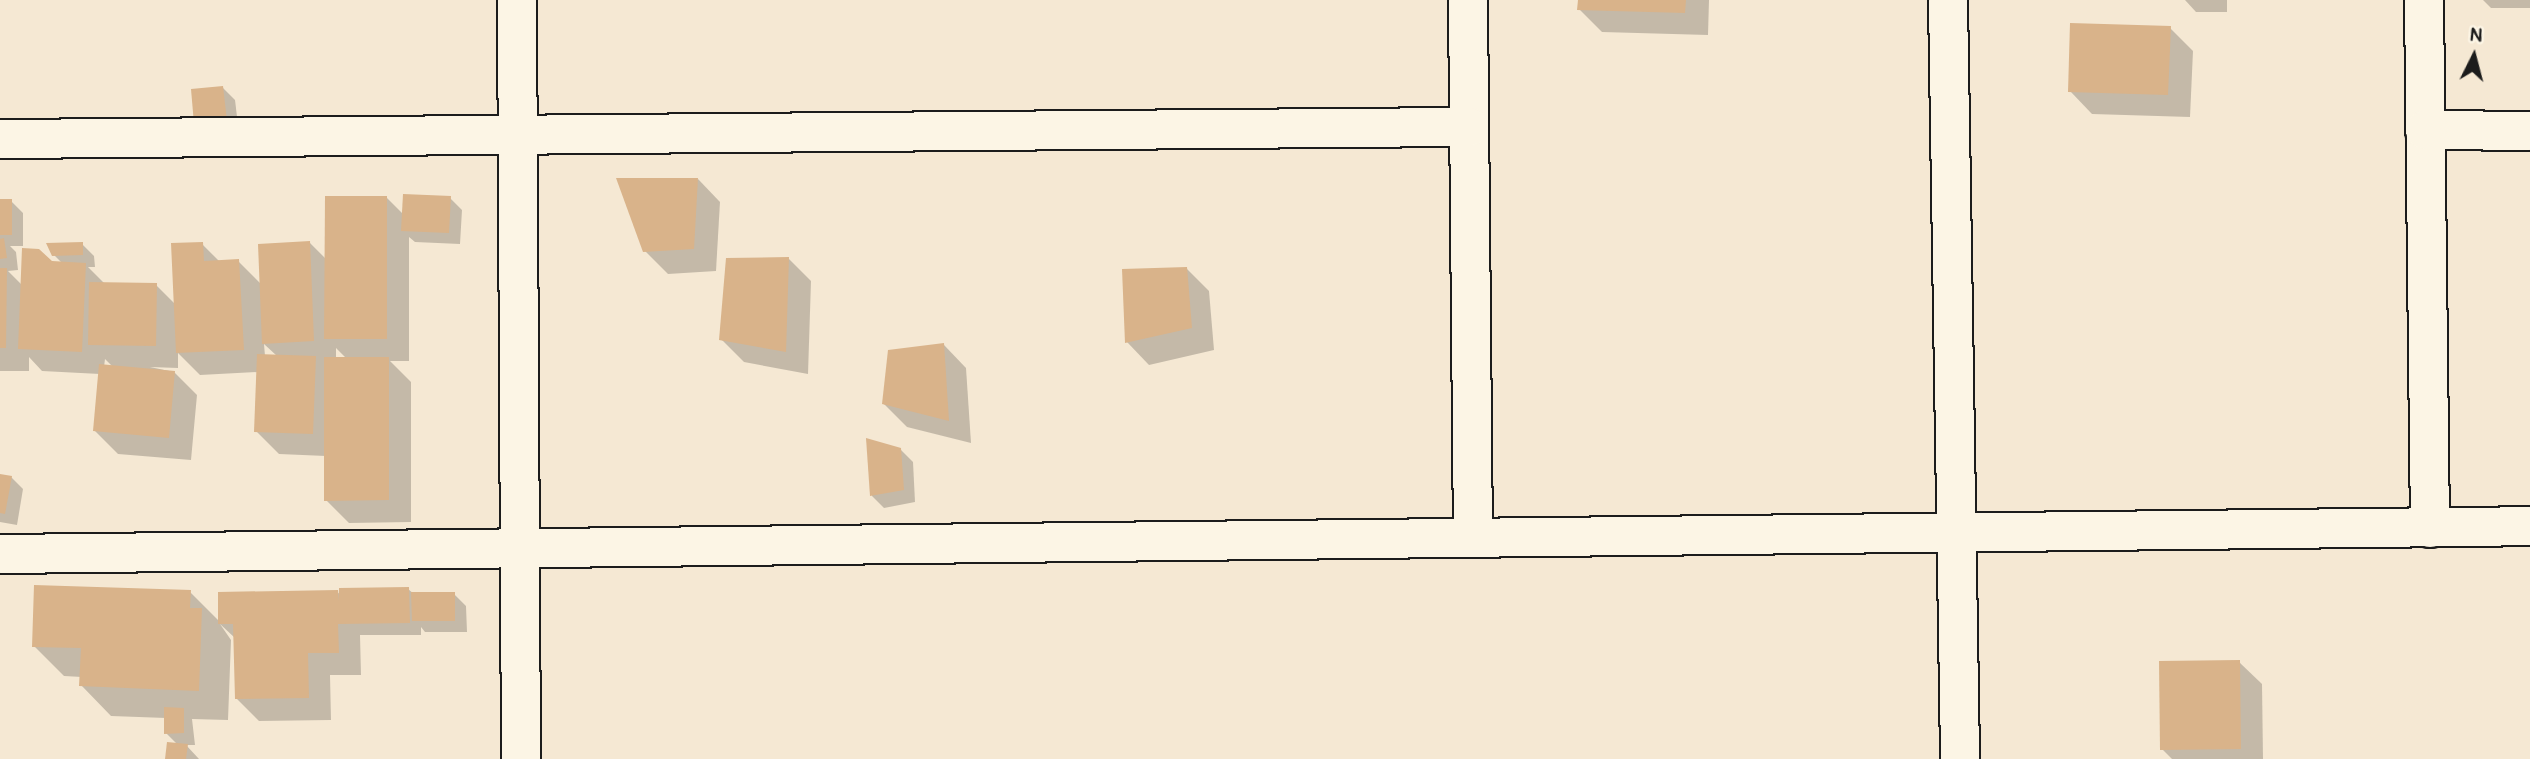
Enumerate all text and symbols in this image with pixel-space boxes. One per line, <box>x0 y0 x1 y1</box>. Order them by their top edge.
north arrow <box>2439 21 2509 91</box>
text: N <box>2469 23 2484 48</box>

